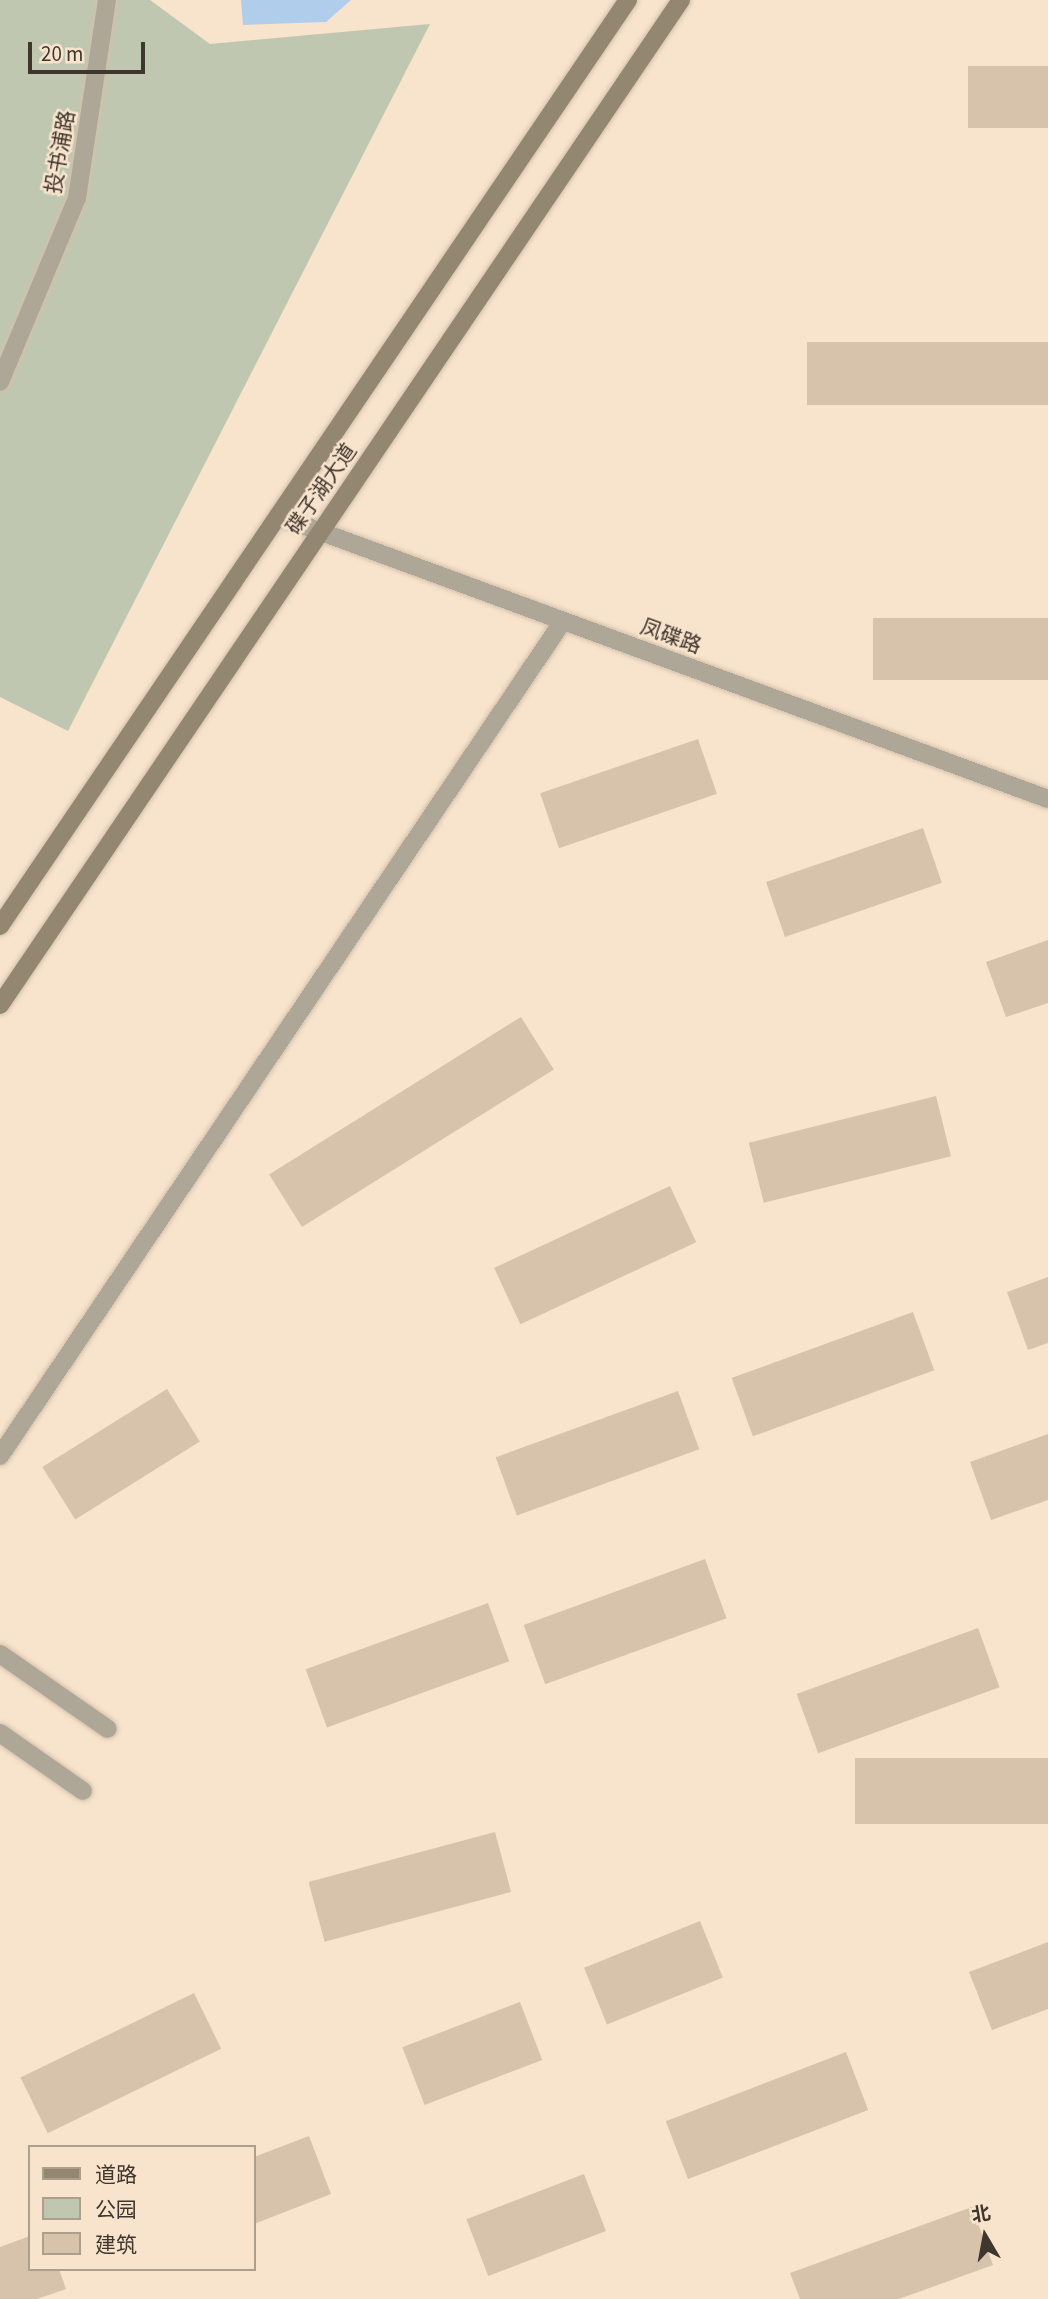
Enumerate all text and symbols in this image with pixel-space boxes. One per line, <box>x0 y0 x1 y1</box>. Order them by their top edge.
scale bar <box>32 28 149 72</box>
text: 20 m <box>41 39 83 69</box>
street label: 投书浦路 <box>40 108 80 196</box>
street label: 碟子湖大道 <box>281 439 361 539</box>
street label: 凤碟路 <box>637 613 705 659</box>
legend <box>28 2145 256 2271</box>
text: 道路 <box>95 2160 137 2190</box>
text: 公园 <box>95 2195 137 2225</box>
text: 北 <box>970 2200 993 2230</box>
north arrow <box>950 2201 1020 2271</box>
text: 建筑 <box>95 2230 137 2260</box>

